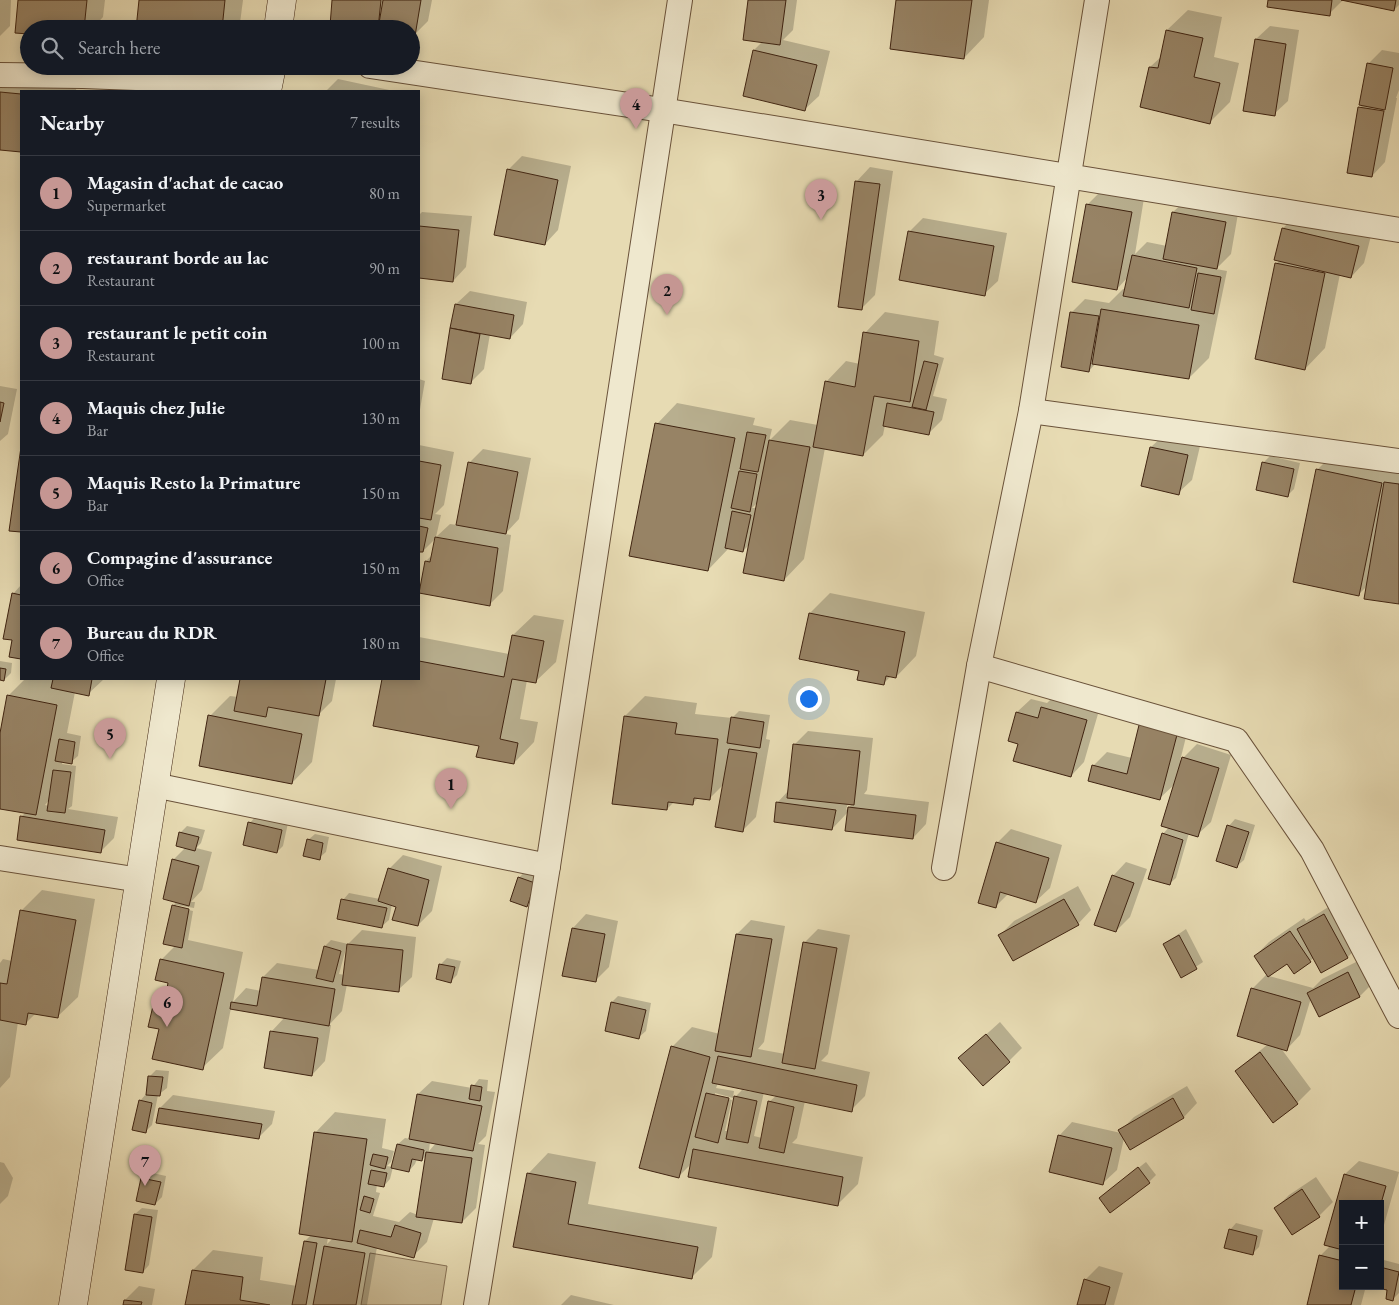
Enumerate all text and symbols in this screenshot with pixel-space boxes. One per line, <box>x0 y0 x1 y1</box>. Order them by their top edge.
search box <box>20 20 420 75</box>
icon: search <box>38 34 66 62</box>
text: Search here <box>78 35 160 60</box>
pin: 4 <box>620 88 652 129</box>
text: Nearby <box>40 109 104 136</box>
text: 7 results <box>350 112 400 133</box>
text: Magasin d'achat de cacao <box>87 170 283 195</box>
pin: 3 <box>805 179 837 220</box>
text: 1 <box>52 183 60 204</box>
text: 80 m <box>369 183 400 204</box>
text: Supermarket <box>87 195 166 216</box>
text: restaurant borde au lac <box>87 245 269 270</box>
text: 2 <box>52 258 60 279</box>
text: 90 m <box>369 258 400 279</box>
text: Restaurant <box>87 270 155 291</box>
pin: 2 <box>651 274 683 315</box>
text: restaurant le petit coin <box>87 320 268 345</box>
text: 3 <box>52 333 60 354</box>
text: 100 m <box>361 333 400 354</box>
text: Restaurant <box>87 345 155 366</box>
text: Maquis chez Julie <box>87 395 225 420</box>
text: 4 <box>52 408 60 429</box>
text: 130 m <box>361 408 400 429</box>
text: Bar <box>87 420 108 441</box>
text: Maquis Resto la Primature <box>87 470 300 495</box>
text: 5 <box>52 483 60 504</box>
text: 150 m <box>361 483 400 504</box>
text: Bar <box>87 495 108 516</box>
text: Compagine d'assurance <box>87 545 272 570</box>
text: 6 <box>52 558 60 579</box>
text: 150 m <box>361 558 400 579</box>
text: Office <box>87 570 124 591</box>
text: Bureau du RDR <box>87 620 217 645</box>
text: 7 <box>52 633 60 654</box>
text: 180 m <box>361 633 400 654</box>
text: Office <box>87 645 124 666</box>
your location <box>796 686 822 712</box>
pin: 5 <box>94 718 126 759</box>
pin: 1 <box>435 768 467 809</box>
pin: 6 <box>151 986 183 1027</box>
pin: 7 <box>129 1145 161 1186</box>
map controls <box>1339 1200 1384 1290</box>
button: + <box>1339 1200 1384 1245</box>
button: − <box>1339 1245 1384 1290</box>

